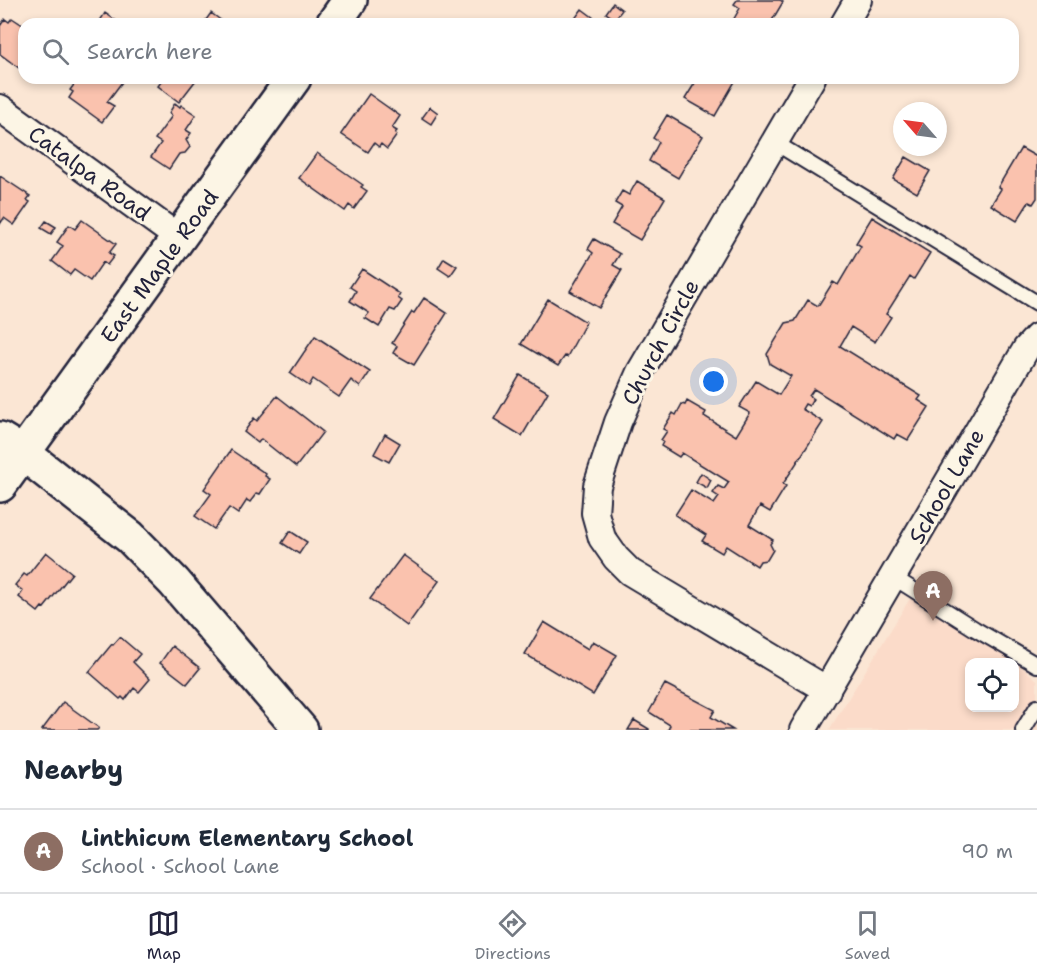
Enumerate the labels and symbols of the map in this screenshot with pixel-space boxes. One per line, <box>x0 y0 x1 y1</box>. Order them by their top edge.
north arrow <box>893 102 947 156</box>
street label: Catalpa Road <box>23 119 157 228</box>
street label: East Maple Road <box>94 184 225 349</box>
street label: Church Circle <box>615 274 706 410</box>
your location <box>699 367 728 396</box>
street label: School Lane <box>902 424 991 549</box>
pin: A <box>914 572 952 621</box>

